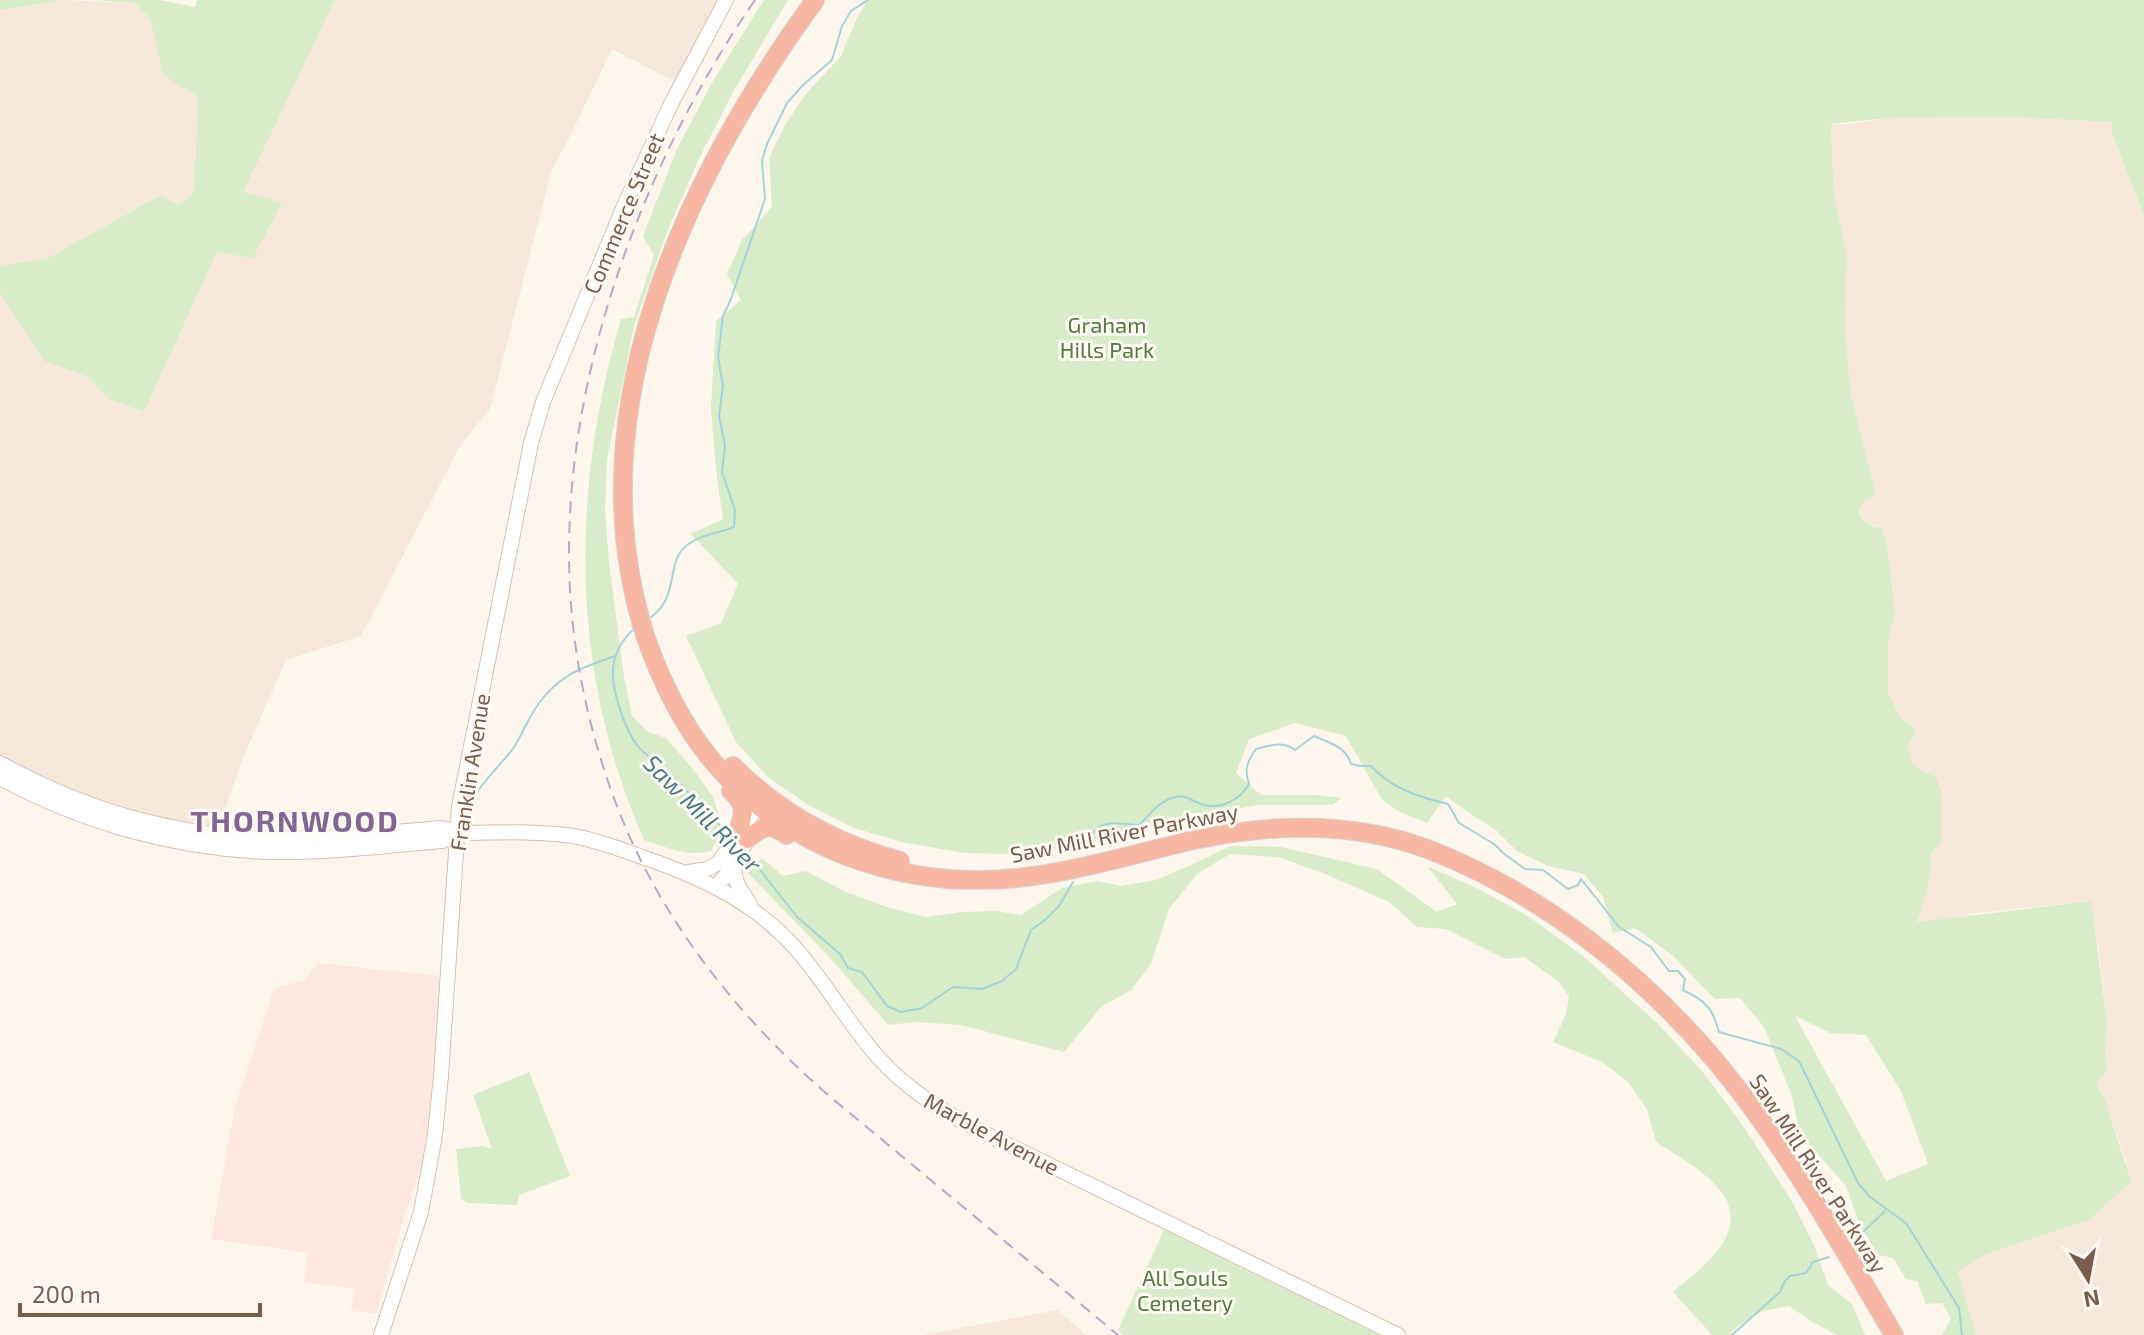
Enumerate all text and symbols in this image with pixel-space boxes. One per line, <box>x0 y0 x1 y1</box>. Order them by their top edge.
street label: Commerce Street <box>577 129 669 297</box>
park label: Graham Hills Park <box>1060 311 1154 362</box>
street label: Franklin Avenue <box>444 691 494 853</box>
water label: Saw Mill River <box>638 748 768 878</box>
street label: Saw Mill River Parkway <box>1008 797 1241 867</box>
district label: THORNWOOD <box>190 802 400 838</box>
street label: Saw Mill River Parkway <box>1745 1069 1893 1278</box>
street label: Marble Avenue <box>920 1087 1064 1179</box>
north arrow <box>2048 1239 2128 1319</box>
park label: All Souls Cemetery <box>1137 1264 1233 1315</box>
scale bar <box>20 1267 260 1317</box>
text: 200 m <box>32 1279 101 1308</box>
text: N <box>2082 1285 2102 1314</box>

